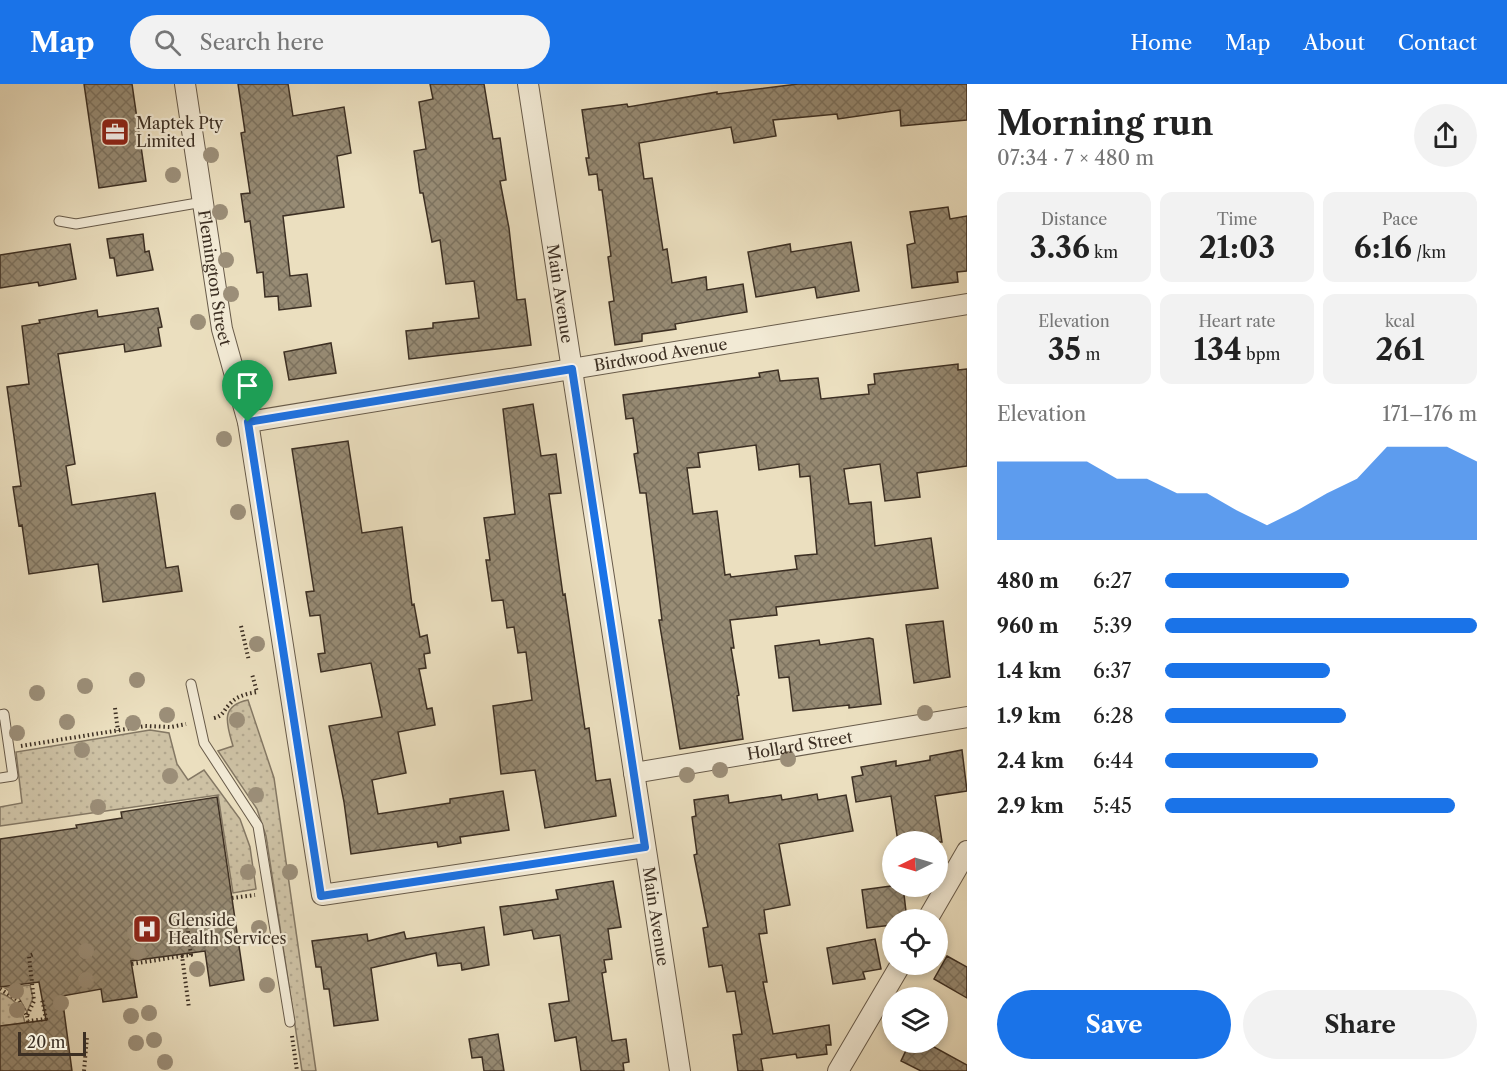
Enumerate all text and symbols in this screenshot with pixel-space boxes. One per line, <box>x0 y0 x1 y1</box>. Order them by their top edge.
search box <box>130 15 550 69</box>
text: Map <box>30 25 94 59</box>
icon: search <box>151 26 184 59</box>
text: Search here <box>199 29 324 56</box>
text: Home <box>1131 30 1192 55</box>
text: Map <box>1225 30 1270 55</box>
text: About <box>1303 30 1365 55</box>
text: Contact <box>1398 30 1477 55</box>
text: Morning run <box>997 103 1213 144</box>
button: share <box>1414 104 1477 167</box>
place label: Maptek Pty Limited <box>136 113 224 151</box>
office icon: Maptek Pty Limited <box>99 116 131 148</box>
text: 07:34 · 7 × 480 m <box>997 146 1154 170</box>
street label: Flemington Street <box>194 208 236 348</box>
text: Distance <box>1041 209 1107 229</box>
text: Time <box>1217 209 1257 229</box>
text: Pace <box>1382 209 1418 229</box>
text: 3.36 <box>1030 229 1090 266</box>
text: 21:03 <box>1199 229 1275 266</box>
text: 6:16 <box>1354 229 1412 266</box>
text: km <box>1090 242 1118 262</box>
text: /km <box>1412 242 1446 262</box>
street label: Main Avenue <box>543 243 578 344</box>
text: Elevation <box>1038 311 1110 331</box>
text: Heart rate <box>1198 311 1276 331</box>
text: kcal <box>1385 311 1415 331</box>
text: 35 <box>1048 331 1081 368</box>
text: 134 <box>1194 331 1242 368</box>
text: 261 <box>1375 331 1425 368</box>
street label: Birdwood Avenue <box>592 334 729 375</box>
text: m <box>1081 344 1100 364</box>
text: bpm <box>1242 344 1280 364</box>
pin <box>222 360 273 422</box>
icon: arrive <box>231 369 264 402</box>
text: Elevation <box>997 402 1086 426</box>
text: 171–176 m <box>1382 402 1477 426</box>
text: 480 m <box>997 569 1059 593</box>
text: 6:27 <box>1093 569 1132 593</box>
text: 960 m <box>997 614 1059 638</box>
text: 5:39 <box>1093 614 1132 638</box>
text: 1.4 km <box>997 659 1062 683</box>
text: 6:37 <box>1093 659 1131 683</box>
text: 1.9 km <box>997 704 1061 728</box>
text: 6:28 <box>1093 704 1134 728</box>
street label: Hollard Street <box>745 726 854 764</box>
text: 2.4 km <box>997 749 1064 773</box>
text: 6:44 <box>1093 749 1133 773</box>
text: 2.9 km <box>997 794 1064 818</box>
text: 5:45 <box>1093 794 1132 818</box>
north arrow <box>882 831 948 897</box>
map controls <box>882 831 948 1053</box>
street label: Main Avenue <box>639 865 674 967</box>
button: locate <box>882 909 948 975</box>
place label: Glenside Health Services <box>168 910 287 948</box>
hospital icon: Glenside Health Services <box>131 913 163 945</box>
button: layers <box>882 987 948 1053</box>
button: Save <box>997 990 1231 1059</box>
button: Share <box>1243 990 1477 1059</box>
scale bar <box>18 1029 86 1056</box>
text: 20 m <box>27 1032 66 1052</box>

